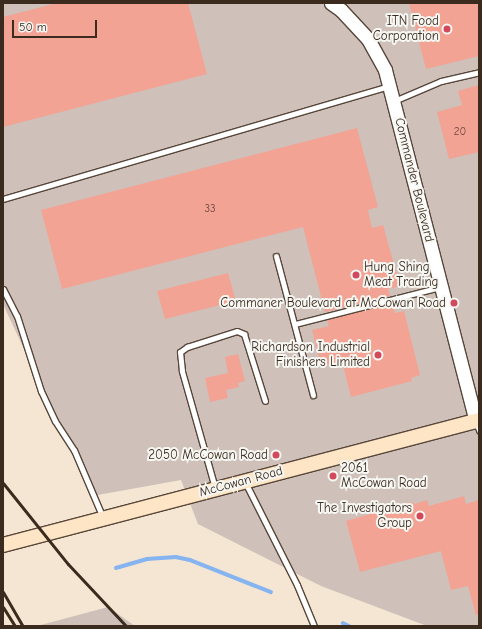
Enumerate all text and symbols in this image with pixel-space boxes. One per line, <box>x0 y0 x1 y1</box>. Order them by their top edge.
scale bar <box>14 12 99 38</box>
place label: ITN Food Corporation <box>373 14 439 45</box>
text: 50 m <box>19 20 47 34</box>
marker: ITN Food Corporation <box>442 24 452 34</box>
street label: Commander Boulevard <box>391 116 437 244</box>
house number: 20 <box>454 125 466 139</box>
house number: 33 <box>204 202 216 216</box>
place label: Hung Shing Meat Trading <box>364 260 439 291</box>
marker: Hung Shing Meat Trading <box>351 270 361 280</box>
place label: Commaner Boulevard at McCowan Road <box>220 295 446 311</box>
marker: Commaner Boulevard at McCowan Road <box>449 298 459 308</box>
place label: Richardson Industrial Finishers Limited <box>251 340 370 371</box>
marker: Richardson Industrial Finishers Limited <box>373 350 383 360</box>
place label: 2050 McCowan Road <box>148 447 268 463</box>
marker: 2050 McCowan Road <box>271 450 281 460</box>
place label: 2061 McCowan Road <box>341 461 427 492</box>
street label: McCowan Road <box>198 463 284 501</box>
marker: 2061 McCowan Road <box>328 471 338 481</box>
place label: The Investigators Group <box>317 501 412 532</box>
marker: The Investigators Group <box>415 511 425 521</box>

